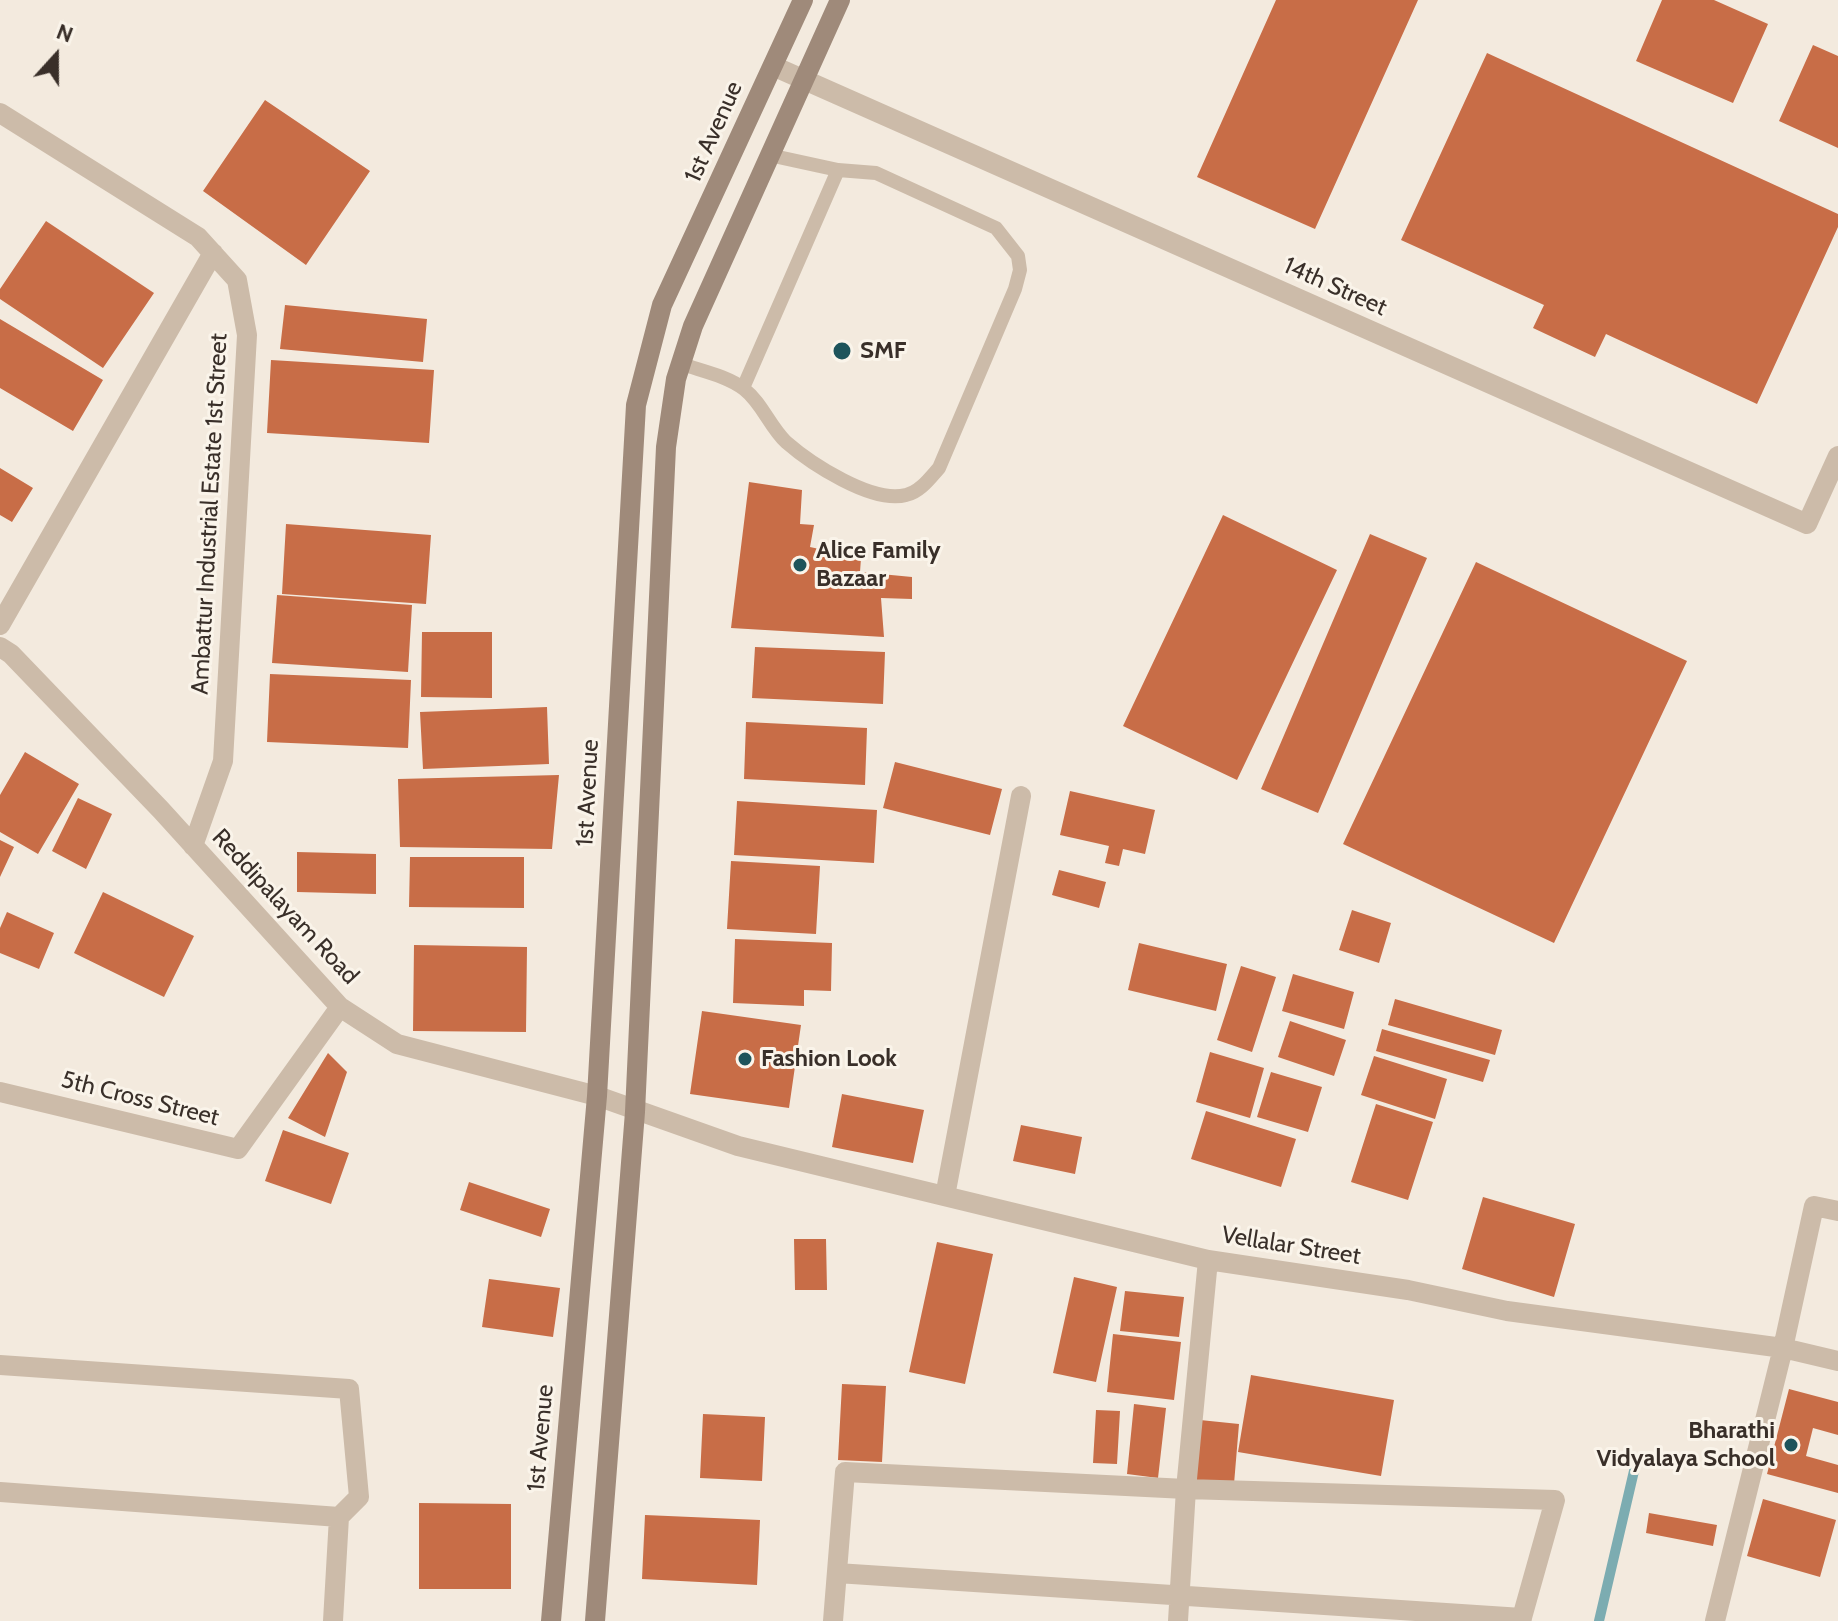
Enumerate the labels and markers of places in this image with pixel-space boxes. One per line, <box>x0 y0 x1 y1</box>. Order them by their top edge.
place label: SMF <box>860 337 906 365</box>
marker: SMF <box>831 340 853 362</box>
place label: Alice Family Bazaar <box>816 537 941 593</box>
marker: Alice Family Bazaar <box>791 556 809 574</box>
place label: Fashion Look <box>761 1045 897 1073</box>
marker: Fashion Look <box>736 1050 754 1068</box>
place label: Bharathi Vidyalaya School <box>1597 1417 1775 1473</box>
marker: Bharathi Vidyalaya School <box>1782 1436 1800 1454</box>

